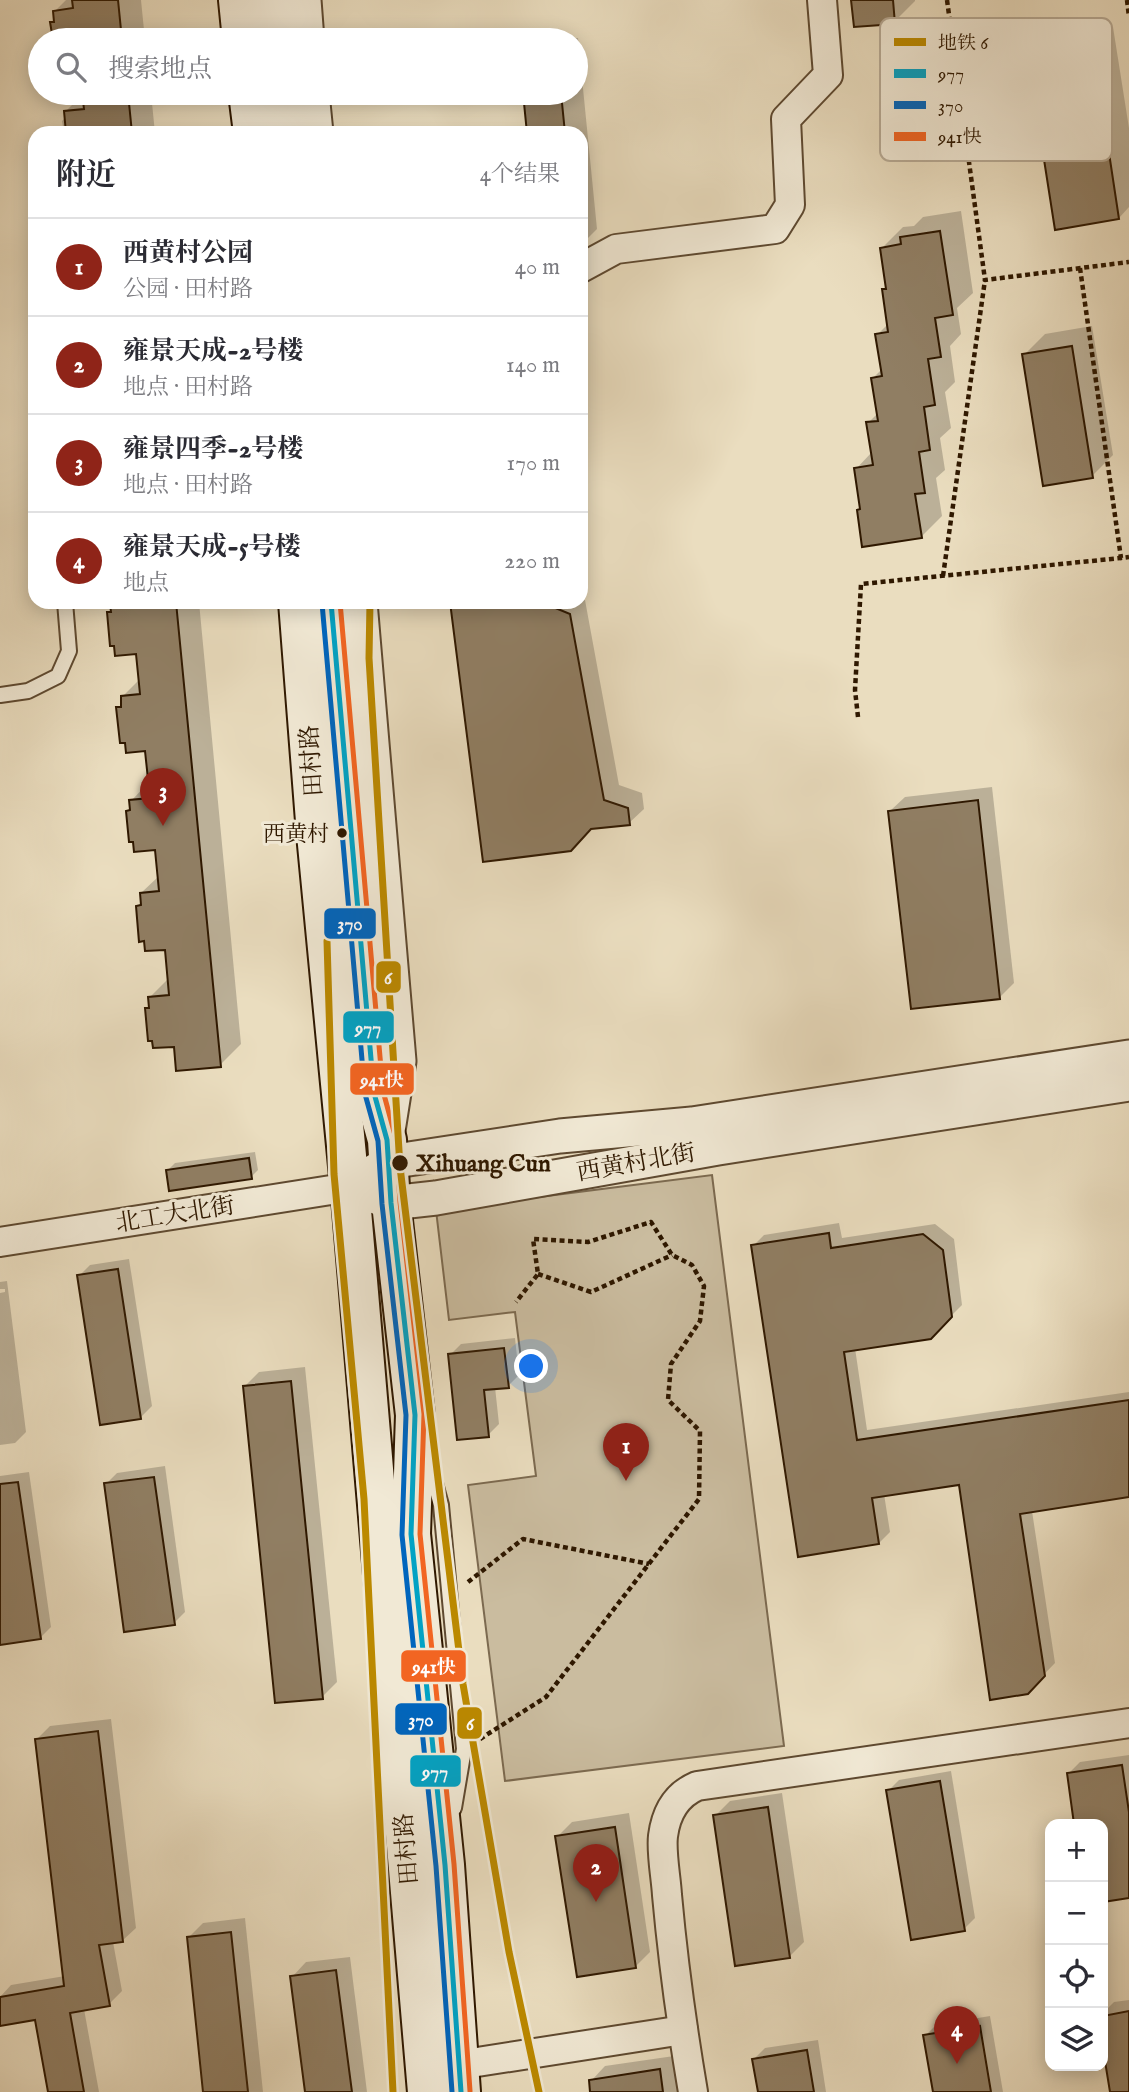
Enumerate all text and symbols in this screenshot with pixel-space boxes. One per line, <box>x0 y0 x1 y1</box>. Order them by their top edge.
legend <box>880 18 1112 161</box>
search box <box>28 28 588 105</box>
text: 地铁 6 <box>938 32 989 56</box>
icon: search <box>52 48 90 86</box>
text: 搜索地点 <box>108 53 212 86</box>
text: 977 <box>937 63 964 87</box>
text: 370 <box>938 95 963 119</box>
text: 941快 <box>937 126 982 150</box>
text: 附近 <box>56 157 116 195</box>
text: 4个结果 <box>480 160 560 189</box>
text: 西黄村公园 <box>123 237 253 270</box>
text: 1 <box>75 253 83 282</box>
text: 40 m <box>515 253 560 282</box>
text: 公园 · 田村路 <box>123 275 253 304</box>
text: 雍景天成-2号楼 <box>123 335 303 368</box>
text: 2 <box>74 351 84 380</box>
text: 140 m <box>506 351 560 380</box>
text: 地点 · 田村路 <box>123 373 253 402</box>
text: 雍景四季-2号楼 <box>123 433 303 466</box>
text: 3 <box>75 449 83 478</box>
text: 170 m <box>507 449 560 478</box>
text: 地点 · 田村路 <box>123 471 253 500</box>
text: 雍景天成-5号楼 <box>123 531 301 564</box>
text: 4 <box>73 547 85 576</box>
text: 220 m <box>504 547 560 576</box>
text: 地点 <box>123 569 169 598</box>
street label: 田村路 <box>295 724 330 798</box>
pin: 3 <box>140 768 186 826</box>
place label: 西黄村 <box>263 821 329 849</box>
marker: 西黄村 <box>335 826 349 840</box>
line badge: 370 <box>323 907 377 940</box>
text: 370 <box>337 913 363 937</box>
line badge: 6 <box>375 960 402 994</box>
text: 6 <box>384 967 393 991</box>
line badge: 977 <box>342 1010 395 1044</box>
text: 977 <box>354 1017 381 1041</box>
line badge: 941快 <box>349 1062 415 1096</box>
text: 941快 <box>359 1069 404 1093</box>
street label: 西黄村北街 <box>574 1138 698 1189</box>
place label: Xihuang Cun <box>415 1149 551 1180</box>
marker: Xihuang Cun <box>390 1153 410 1173</box>
street label: 北工大北街 <box>114 1191 237 1240</box>
your location <box>514 1349 548 1383</box>
pin: 1 <box>603 1423 649 1481</box>
line badge: 941快 <box>400 1649 467 1683</box>
text: 941快 <box>411 1656 456 1680</box>
line badge: 370 <box>394 1702 448 1736</box>
line badge: 6 <box>456 1706 483 1740</box>
text: 370 <box>408 1709 434 1733</box>
text: 6 <box>466 1713 475 1737</box>
line badge: 977 <box>409 1754 462 1788</box>
text: 977 <box>421 1761 448 1785</box>
street label: 田村路 <box>389 1812 426 1886</box>
map controls <box>1045 1819 1108 2071</box>
button: + <box>1045 1819 1108 1882</box>
pin: 2 <box>573 1844 619 1902</box>
button: − <box>1045 1882 1108 1945</box>
button: locate <box>1045 1945 1108 2008</box>
pin: 4 <box>934 2006 980 2064</box>
button: layers <box>1045 2008 1108 2071</box>

